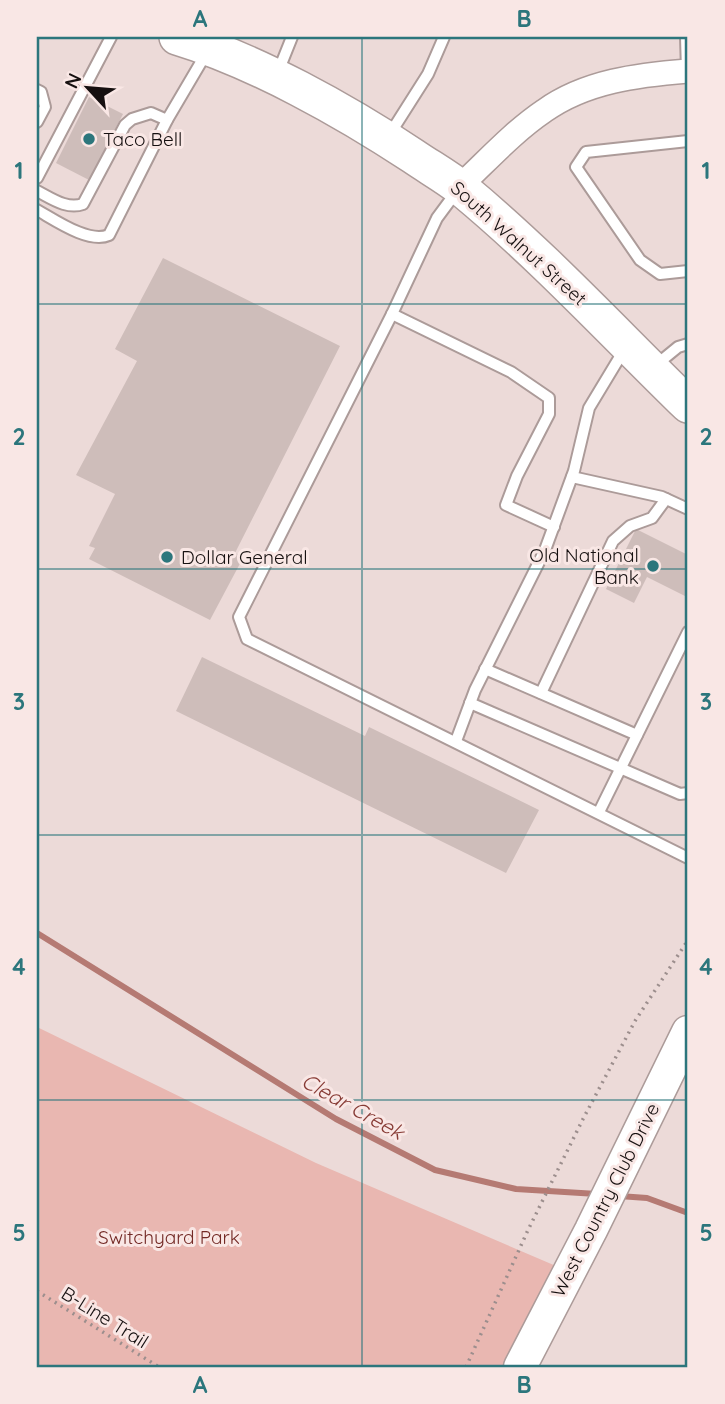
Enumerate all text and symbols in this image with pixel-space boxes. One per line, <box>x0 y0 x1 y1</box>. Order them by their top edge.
text: A <box>193 4 208 33</box>
text: B <box>516 4 532 33</box>
north arrow <box>52 52 122 122</box>
text: N <box>59 69 87 92</box>
place label: Taco Bell <box>103 127 182 151</box>
marker: Taco Bell <box>81 131 97 147</box>
text: 1 <box>15 156 23 185</box>
text: 1 <box>702 156 710 185</box>
street label: South Walnut Street <box>446 176 592 310</box>
text: 2 <box>12 422 26 451</box>
text: 2 <box>699 422 713 451</box>
place label: Old National Bank <box>529 543 639 589</box>
place label: Dollar General <box>181 545 308 569</box>
marker: Dollar General <box>159 549 175 565</box>
marker: Old National Bank <box>645 558 661 574</box>
text: 3 <box>13 687 25 716</box>
text: 3 <box>700 687 712 716</box>
text: 4 <box>12 952 26 981</box>
text: 4 <box>699 952 713 981</box>
water label: Clear Creek <box>297 1067 410 1146</box>
street label: West Country Club Drive <box>546 1099 664 1301</box>
text: 5 <box>12 1218 26 1247</box>
text: 5 <box>699 1218 713 1247</box>
park label: Switchyard Park <box>98 1225 240 1249</box>
street label: B-Line Trail <box>57 1281 153 1353</box>
text: A <box>193 1370 208 1399</box>
text: B <box>516 1370 532 1399</box>

